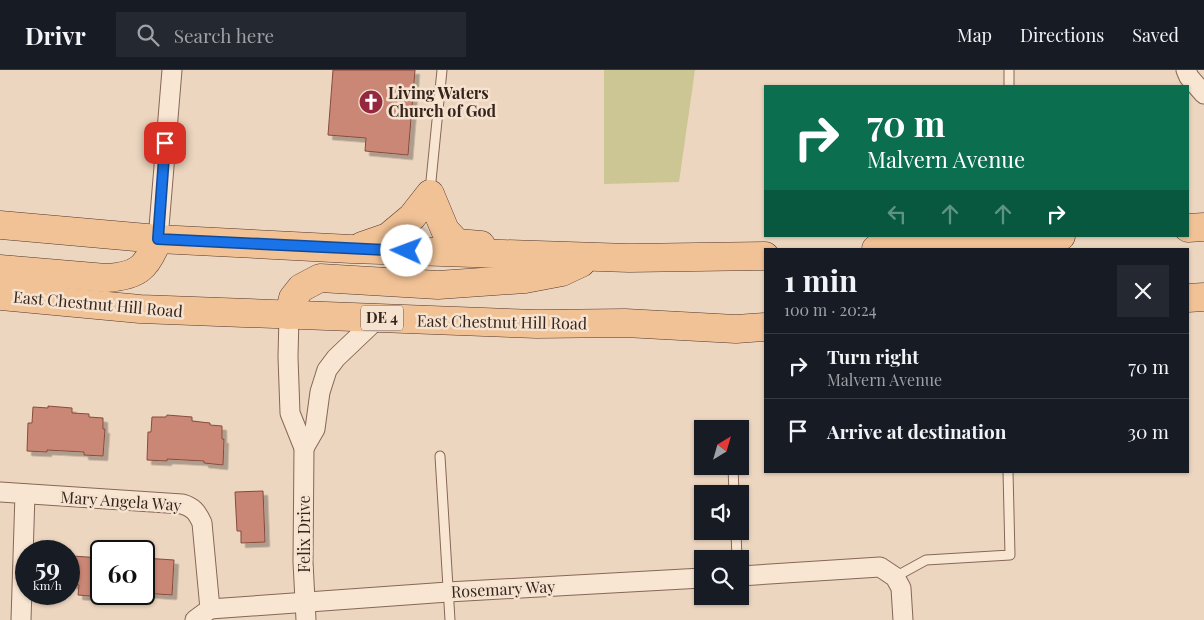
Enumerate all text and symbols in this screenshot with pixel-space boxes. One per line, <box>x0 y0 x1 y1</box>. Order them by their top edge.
search box <box>116 12 466 57</box>
text: Drivr <box>25 19 86 51</box>
icon: search <box>134 21 162 49</box>
text: Search here <box>174 22 274 48</box>
text: Map <box>957 23 992 47</box>
text: Directions <box>1020 23 1104 47</box>
text: Saved <box>1132 23 1179 47</box>
place label: Living Waters Church of God <box>388 82 497 121</box>
church icon: Living Waters Church of God <box>358 89 384 115</box>
text: 70 m <box>867 99 945 146</box>
icon: right <box>784 105 849 170</box>
pin <box>144 122 186 164</box>
icon: arrive <box>151 129 179 157</box>
text: Malvern Avenue <box>867 144 1025 174</box>
icon: left <box>883 200 911 228</box>
icon: ahead <box>936 200 964 228</box>
icon: ahead <box>989 200 1017 228</box>
icon: right <box>1042 200 1070 228</box>
position arrow <box>380 224 432 276</box>
text: 1 min <box>784 260 858 300</box>
button: close <box>1117 265 1169 317</box>
street label: East Chestnut Hill Road <box>12 286 184 321</box>
text: 100 m · 20:24 <box>784 299 877 320</box>
road number: DE 4 <box>361 306 403 330</box>
street label: East Chestnut Hill Road <box>417 310 587 333</box>
text: Turn right <box>827 343 919 369</box>
icon: right <box>784 352 812 380</box>
text: 70 m <box>1128 353 1169 379</box>
text: Malvern Avenue <box>827 369 942 390</box>
icon: arrive <box>784 417 812 445</box>
text: Arrive at destination <box>827 418 1007 444</box>
text: 30 m <box>1127 418 1169 444</box>
north arrow <box>694 420 749 475</box>
map controls <box>694 420 749 605</box>
button: sound <box>694 485 749 540</box>
street label: Mary Angela Way <box>60 486 182 515</box>
street label: Felix Drive <box>293 495 314 573</box>
speed limit sign: 60 <box>90 540 155 605</box>
text: 59 <box>35 550 60 583</box>
button: search <box>694 550 749 605</box>
street label: Rosemary Way <box>450 575 556 602</box>
text: km/h <box>33 577 62 593</box>

